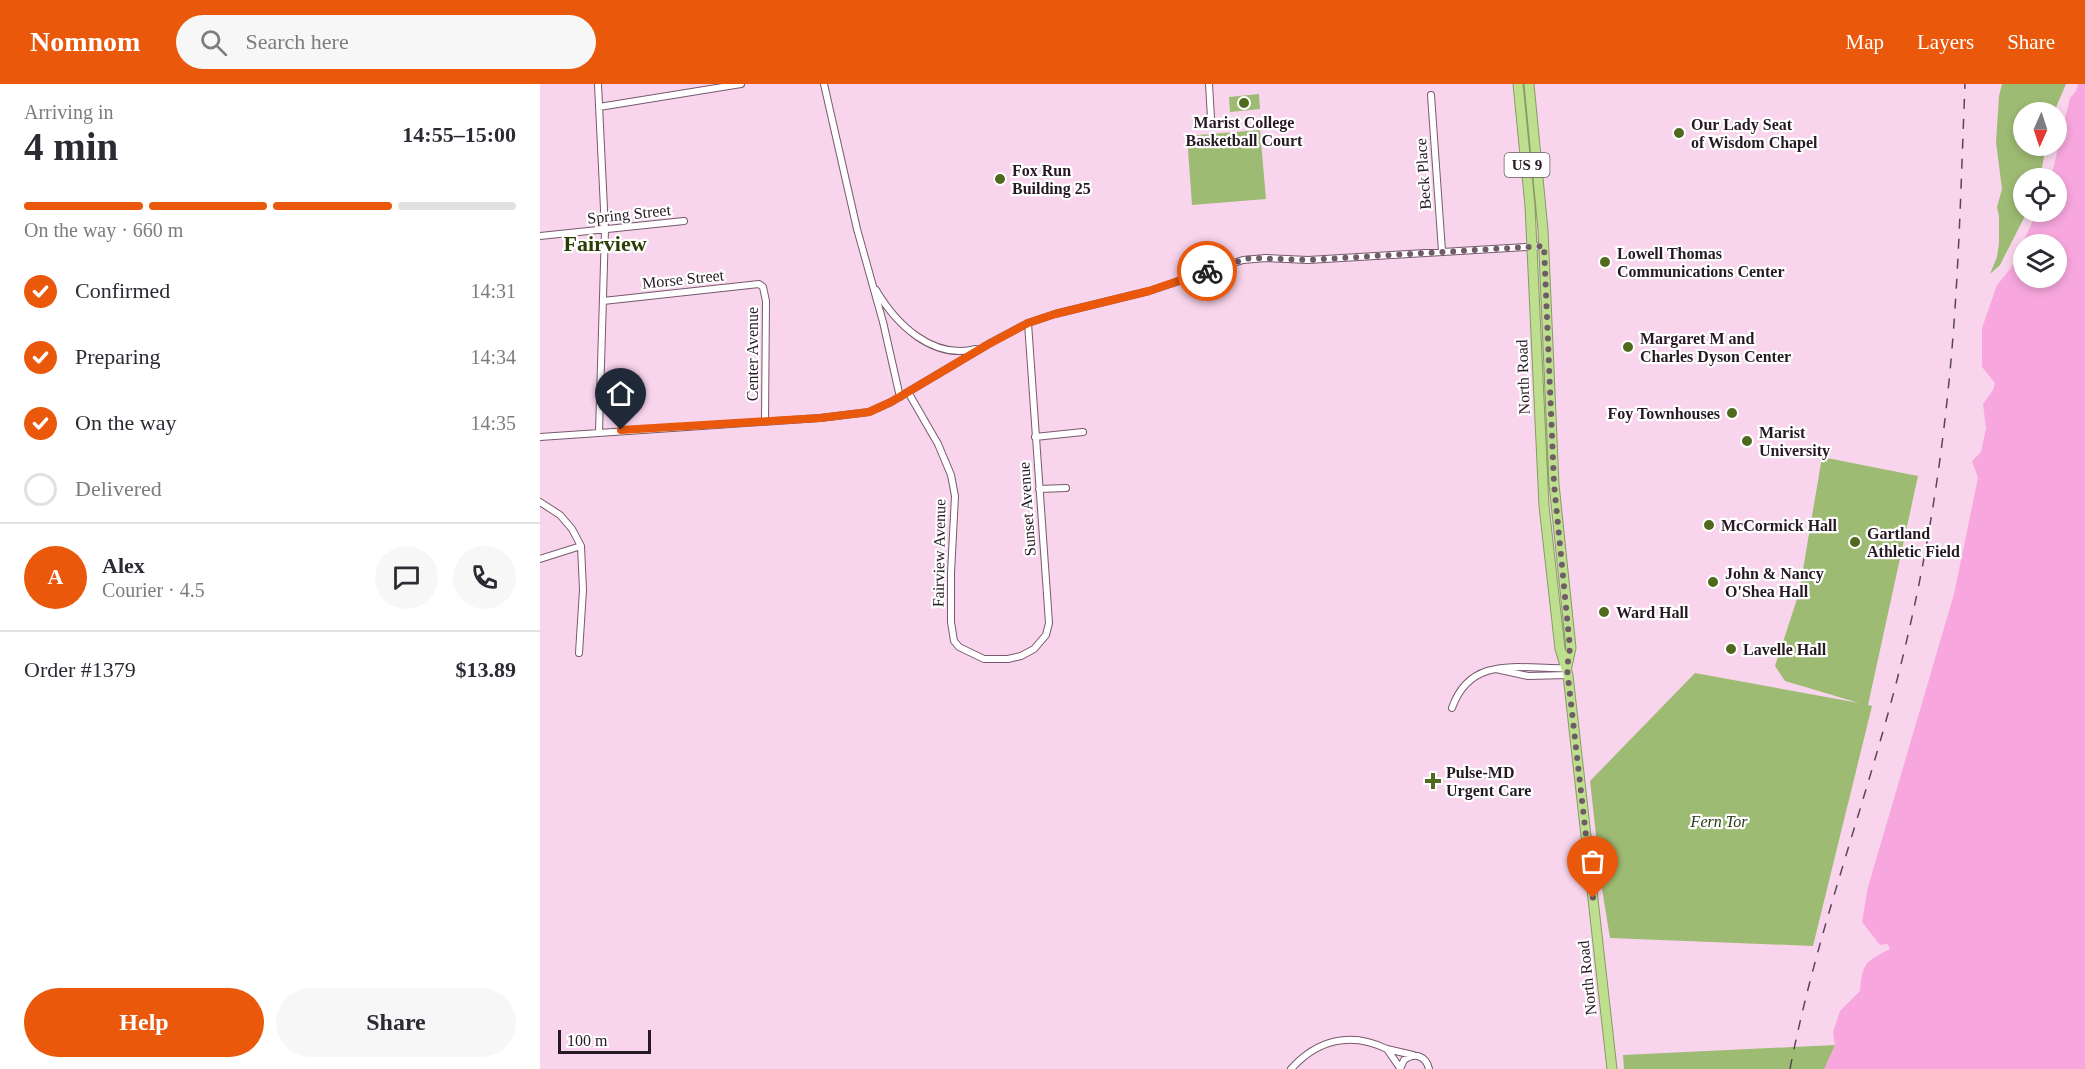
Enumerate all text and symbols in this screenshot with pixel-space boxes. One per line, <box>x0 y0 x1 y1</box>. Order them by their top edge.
search box <box>176 15 596 69</box>
text: Nomnom <box>30 26 140 57</box>
icon: search <box>197 26 230 59</box>
text: Search here <box>245 29 349 54</box>
text: Map <box>1846 30 1884 54</box>
text: Layers <box>1917 30 1974 54</box>
text: Share <box>2007 30 2055 54</box>
marker: Marist College Basketball Court <box>1237 96 1251 110</box>
text: Arriving in <box>24 101 113 123</box>
north arrow <box>2013 102 2067 156</box>
map controls <box>2013 102 2067 288</box>
place label: Marist College Basketball Court <box>1186 114 1303 149</box>
place label: Our Lady Seat of Wisdom Chapel <box>1691 116 1818 152</box>
text: 14:55–15:00 <box>402 122 516 147</box>
text: 4 min <box>24 125 118 168</box>
marker: Our Lady Seat of Wisdom Chapel <box>1672 126 1686 140</box>
street label: Beck Place <box>1412 138 1434 210</box>
road number: US 9 <box>1504 153 1550 177</box>
place label: Fox Run Building 25 <box>1012 162 1091 198</box>
button: locate <box>2013 168 2067 222</box>
marker: Fox Run Building 25 <box>993 172 1007 186</box>
street label: Spring Street <box>586 201 672 228</box>
text: On the way · 660 m <box>24 219 183 241</box>
district label: Fairview <box>563 231 647 256</box>
button: layers <box>2013 234 2067 288</box>
courier <box>1177 241 1237 301</box>
place label: Lowell Thomas Communications Center <box>1617 245 1785 280</box>
icon: bike <box>1191 255 1224 288</box>
marker: Lowell Thomas Communications Center <box>1598 255 1612 269</box>
street label: Morse Street <box>641 266 725 292</box>
icon: check <box>24 275 57 308</box>
text: Confirmed <box>75 278 170 303</box>
text: 14:31 <box>470 280 516 302</box>
street label: Center Avenue <box>744 307 761 401</box>
place label: Margaret M and Charles Dyson Center <box>1640 330 1791 366</box>
street label: North Road <box>1513 339 1533 415</box>
marker: Margaret M and Charles Dyson Center <box>1621 340 1635 354</box>
icon: check <box>24 341 57 374</box>
text: Preparing <box>75 344 161 369</box>
text: 14:34 <box>470 346 516 368</box>
pin <box>595 368 646 430</box>
icon: home <box>604 377 637 410</box>
place label: Foy Townhouses <box>1608 405 1720 423</box>
marker: Foy Townhouses <box>1725 406 1739 420</box>
icon: check <box>24 407 57 440</box>
text: On the way <box>75 410 176 435</box>
text: 14:35 <box>470 412 516 434</box>
place label: Marist University <box>1759 424 1830 460</box>
marker: Marist University <box>1740 434 1754 448</box>
street label: Sunset Avenue <box>1015 461 1039 557</box>
text: Delivered <box>75 476 162 501</box>
street label: Fairview Avenue <box>930 499 948 607</box>
place label: McCormick Hall <box>1721 517 1838 534</box>
marker: McCormick Hall <box>1702 518 1716 532</box>
place label: Gartland Athletic Field <box>1867 525 1960 560</box>
marker: Gartland Athletic Field <box>1848 535 1862 549</box>
button: chat <box>375 546 438 609</box>
button: phone <box>453 546 516 609</box>
text: Alex <box>102 553 145 578</box>
text: A <box>48 564 63 589</box>
place label: John & Nancy O'Shea Hall <box>1725 565 1824 600</box>
marker: John & Nancy O'Shea Hall <box>1706 575 1720 589</box>
text: Courier · 4.5 <box>102 579 205 601</box>
place label: Ward Hall <box>1616 604 1689 621</box>
marker: Ward Hall <box>1597 605 1611 619</box>
place label: Lavelle Hall <box>1743 641 1827 658</box>
marker: Lavelle Hall <box>1724 642 1738 656</box>
text: Order #1379 <box>24 657 136 682</box>
text: $13.89 <box>456 657 516 682</box>
place label: Pulse-MD Urgent Care <box>1446 764 1531 800</box>
marker: Pulse-MD Urgent Care <box>1424 772 1442 790</box>
park label: Fern Tor <box>1690 813 1748 830</box>
pin <box>1567 836 1618 898</box>
icon: bag <box>1576 845 1609 878</box>
street label: North Road <box>1575 940 1599 1016</box>
button: Help <box>24 988 264 1057</box>
button: Share <box>276 988 516 1057</box>
scale bar <box>558 1027 651 1054</box>
text: 100 m <box>567 1032 607 1049</box>

